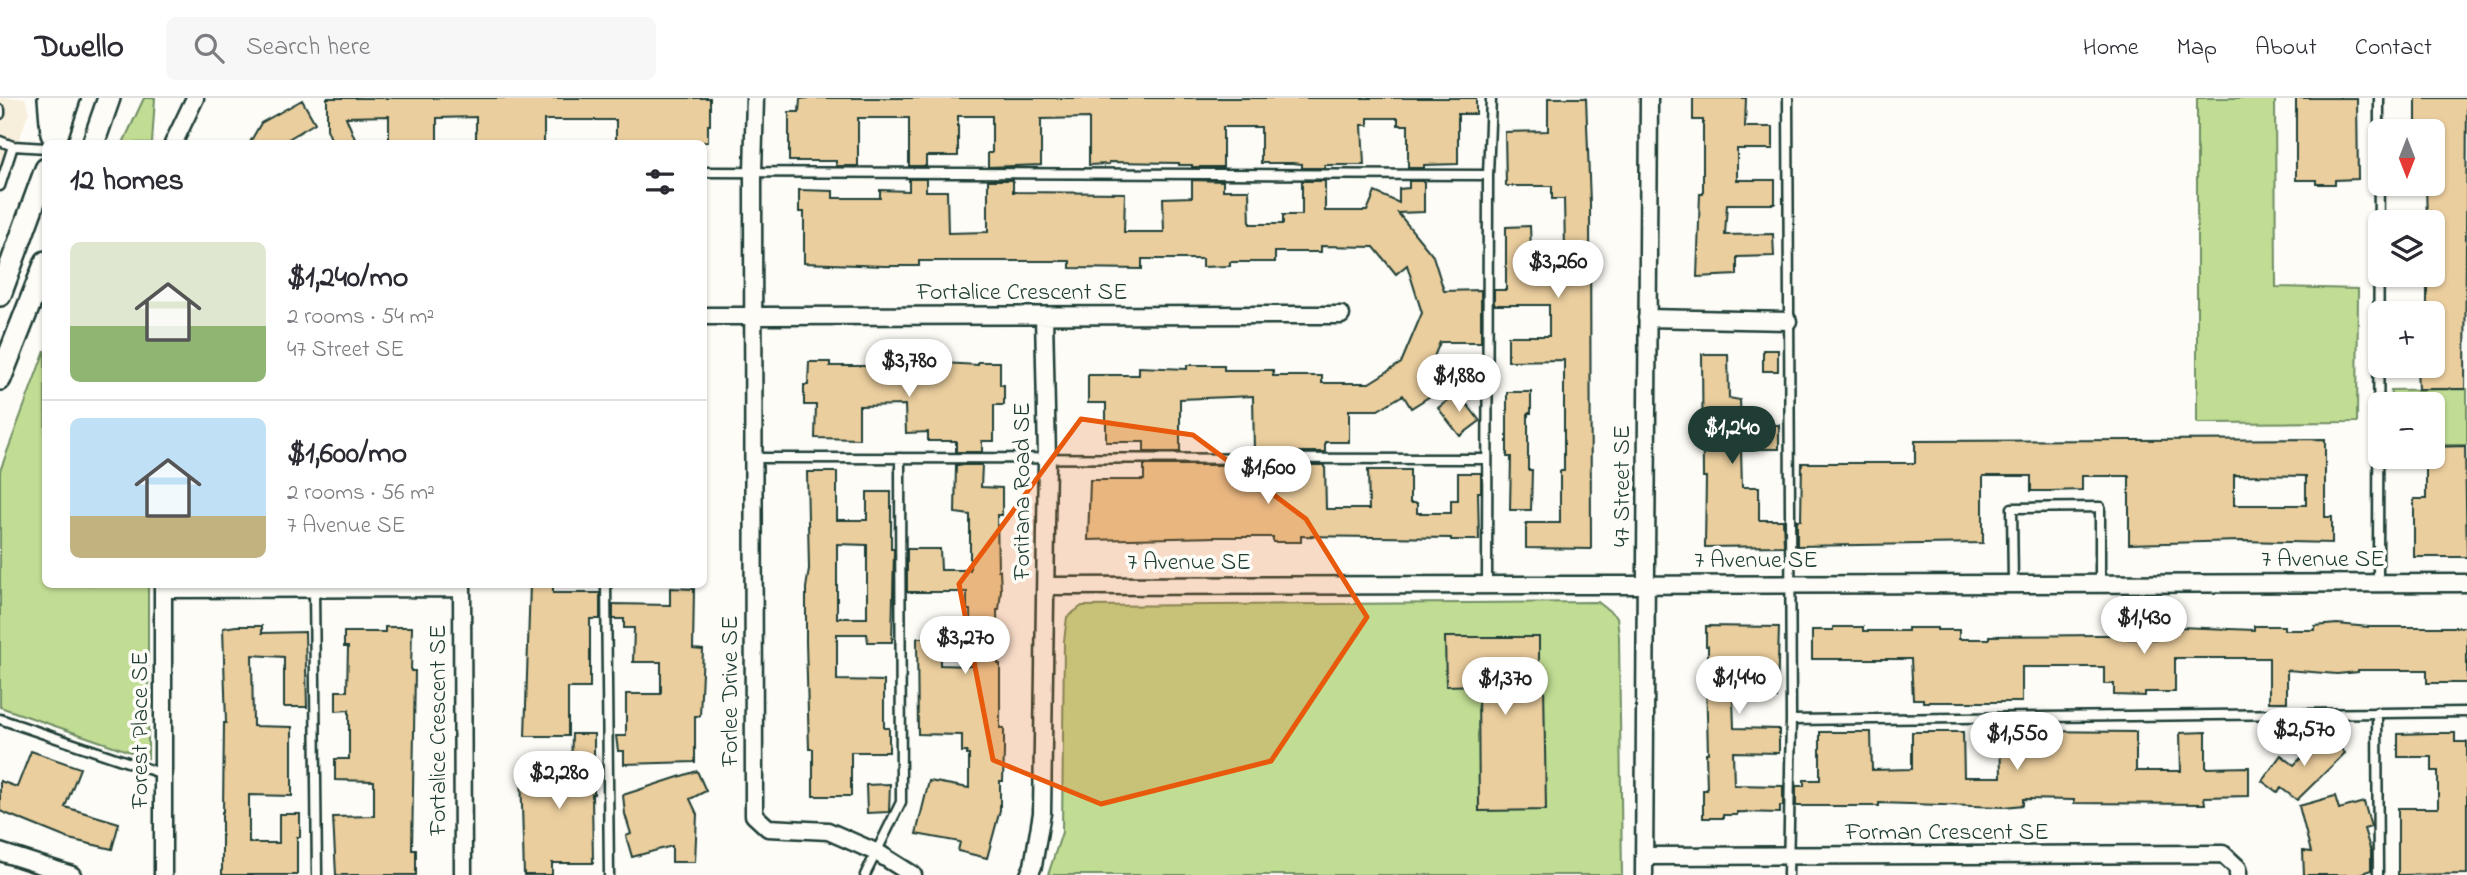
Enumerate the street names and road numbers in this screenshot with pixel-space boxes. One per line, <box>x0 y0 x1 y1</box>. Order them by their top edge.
street label: Fortalice Crescent SE <box>916 276 1127 311</box>
street label: Foritana Road SE <box>1006 402 1041 581</box>
street label: 47 Street SE <box>1606 425 1641 547</box>
street label: 7 Avenue SE <box>2261 543 2385 578</box>
street label: 7 Avenue SE <box>1694 544 1818 579</box>
street label: 7 Avenue SE <box>1127 546 1251 581</box>
street label: Forlee Drive SE <box>714 616 749 767</box>
street label: Fortalice Crescent SE <box>422 625 457 836</box>
street label: Forest Place SE <box>124 651 159 810</box>
street label: Forman Crescent SE <box>1844 816 2049 851</box>

